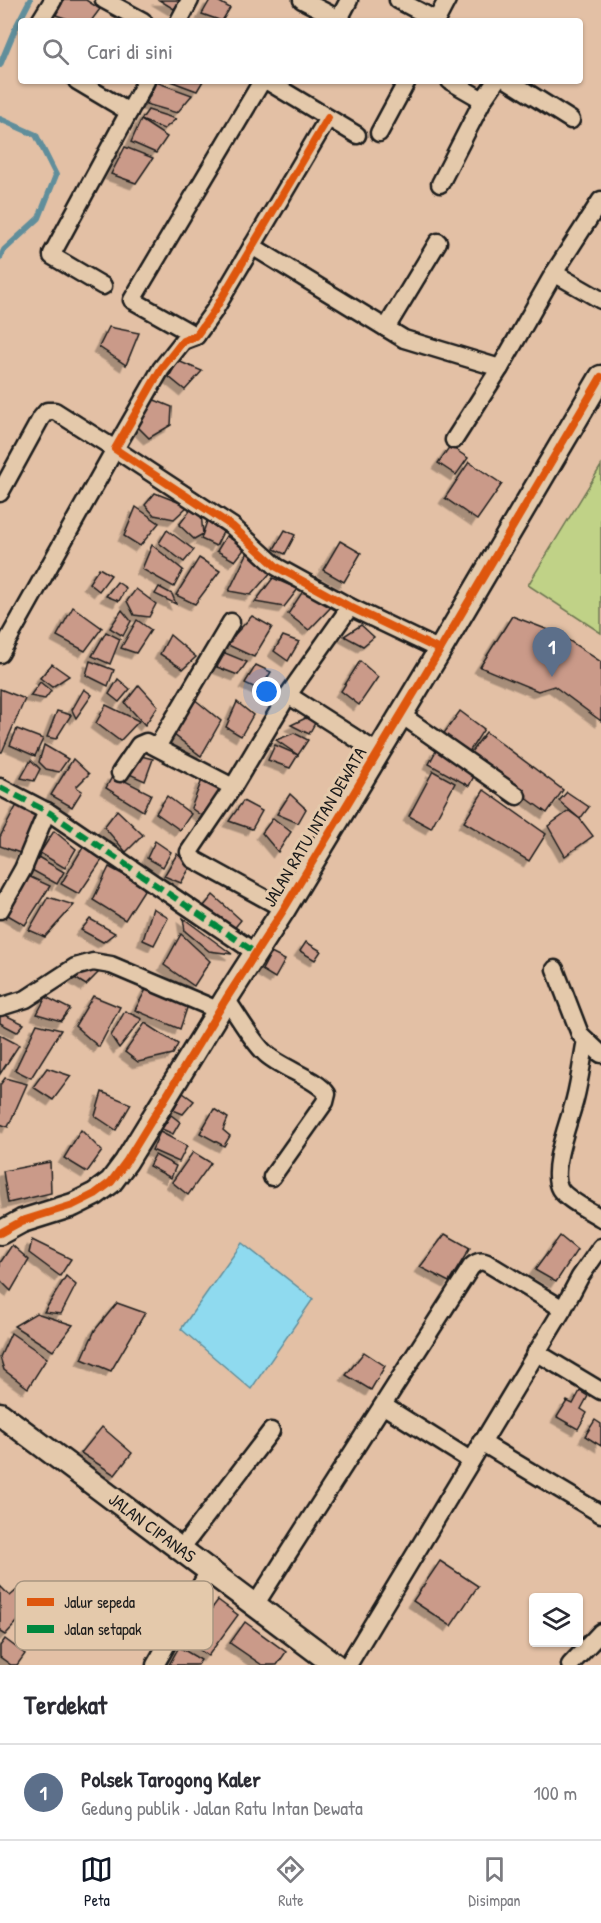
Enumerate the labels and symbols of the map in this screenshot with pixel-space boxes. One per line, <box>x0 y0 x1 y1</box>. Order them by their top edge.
pin: 1 <box>532 628 572 677</box>
your location <box>252 677 281 706</box>
street label: JALAN RATU INTAN DEWATA <box>257 742 372 911</box>
street label: JALAN CIPANAS <box>104 1487 201 1568</box>
legend <box>15 1581 213 1650</box>
text: Jalur sepeda <box>64 1591 135 1613</box>
text: Jalan setapak <box>64 1618 142 1640</box>

